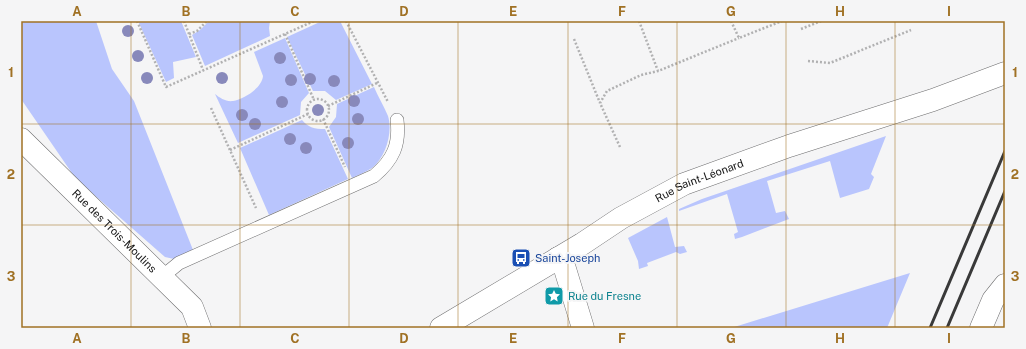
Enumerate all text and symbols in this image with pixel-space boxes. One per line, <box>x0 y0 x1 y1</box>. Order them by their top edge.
text: A <box>72 4 82 19</box>
text: B <box>182 4 191 19</box>
text: C <box>290 4 300 19</box>
text: D <box>399 4 409 19</box>
text: E <box>509 4 517 19</box>
text: F <box>618 4 626 19</box>
text: G <box>726 4 736 19</box>
text: H <box>835 4 845 19</box>
text: I <box>947 4 951 19</box>
text: 1 <box>8 65 14 80</box>
text: 1 <box>1012 65 1018 80</box>
street label: Rue Saint-Léonard <box>653 157 745 205</box>
text: 2 <box>7 167 15 182</box>
text: 2 <box>1011 167 1019 182</box>
street label: Rue des Trois-Moulins <box>70 187 159 275</box>
bus stop icon: Saint-Joseph <box>510 247 532 269</box>
place label: Saint-Joseph <box>535 252 600 264</box>
text: 3 <box>7 269 16 284</box>
text: 3 <box>1011 269 1020 284</box>
place icon: Rue du Fresne <box>543 285 565 307</box>
place label: Rue du Fresne <box>568 290 641 302</box>
text: A <box>72 331 82 346</box>
text: B <box>182 331 191 346</box>
text: C <box>290 331 300 346</box>
text: D <box>399 331 409 346</box>
text: E <box>509 331 517 346</box>
text: F <box>618 331 626 346</box>
text: G <box>726 331 736 346</box>
text: H <box>835 331 845 346</box>
text: I <box>947 331 951 346</box>

